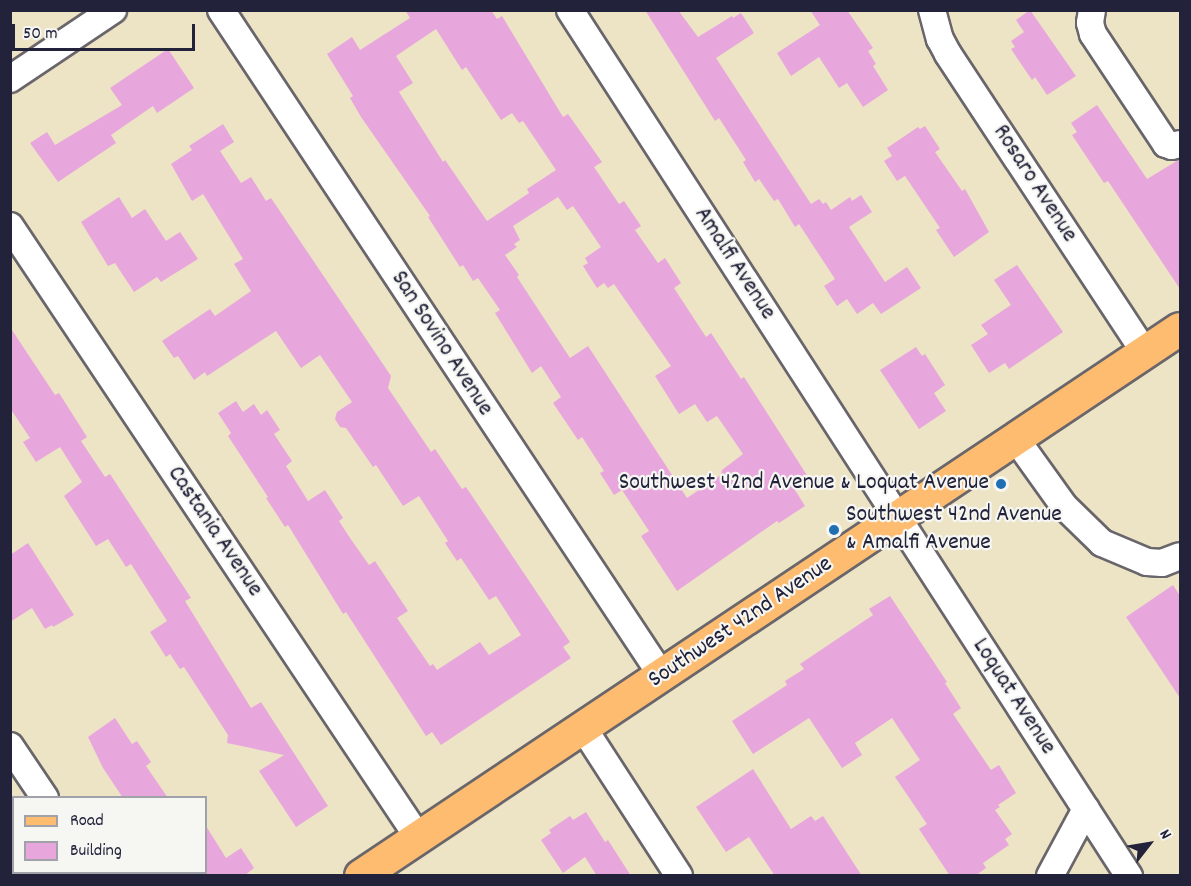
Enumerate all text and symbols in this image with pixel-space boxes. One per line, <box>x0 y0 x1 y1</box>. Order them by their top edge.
scale bar <box>15 12 198 50</box>
text: 50 m <box>23 22 58 47</box>
street label: Rosaro Avenue <box>985 120 1083 248</box>
street label: Amalfi Avenue <box>687 202 781 326</box>
street label: San Sovino Avenue <box>383 266 499 422</box>
street label: Castania Avenue <box>160 461 268 603</box>
place label: Southwest 42nd Avenue & Loquat Avenue <box>619 470 989 498</box>
marker: Southwest 42nd Avenue & Loquat Avenue <box>994 477 1008 491</box>
place label: Southwest 42nd Avenue & Amalfi Avenue <box>846 502 1062 558</box>
marker: Southwest 42nd Avenue & Amalfi Avenue <box>827 523 841 537</box>
street label: Southwest 42nd Avenue <box>643 551 839 695</box>
street label: Loquat Avenue <box>965 633 1061 761</box>
legend <box>12 796 207 874</box>
text: Road <box>70 809 104 834</box>
north arrow <box>1119 814 1179 874</box>
text: N <box>1153 825 1177 844</box>
text: Building <box>70 839 122 864</box>

